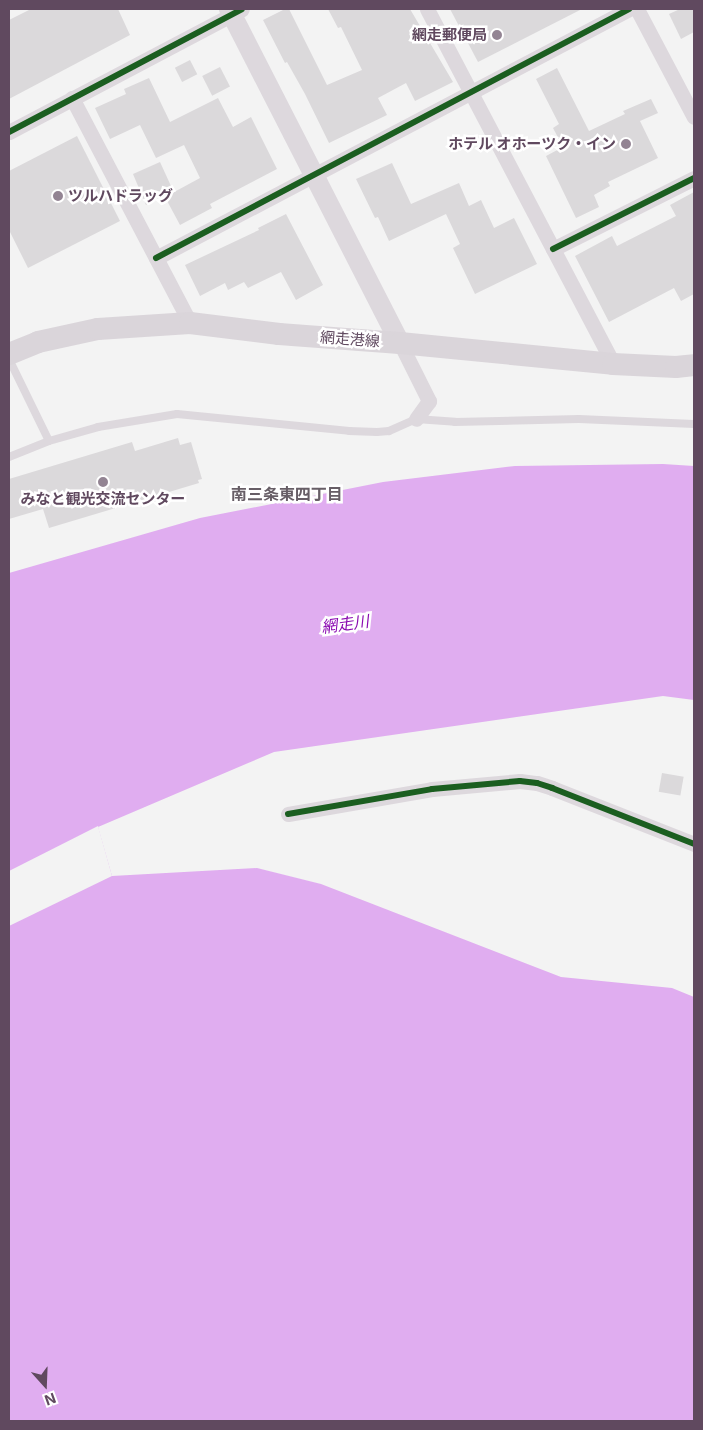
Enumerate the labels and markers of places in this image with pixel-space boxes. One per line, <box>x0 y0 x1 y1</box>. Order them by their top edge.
place label: 網走郵便局 <box>412 26 487 44</box>
marker: 網走郵便局 <box>491 29 503 41</box>
place label: ホテル オホーツク・イン <box>448 135 616 153</box>
marker: ホテル オホーツク・イン <box>620 138 632 150</box>
place label: ツルハドラッグ <box>68 187 173 205</box>
marker: ツルハドラッグ <box>52 190 64 202</box>
marker: みなと観光交流センター <box>97 476 109 488</box>
place label: みなと観光交流センター <box>21 490 185 508</box>

